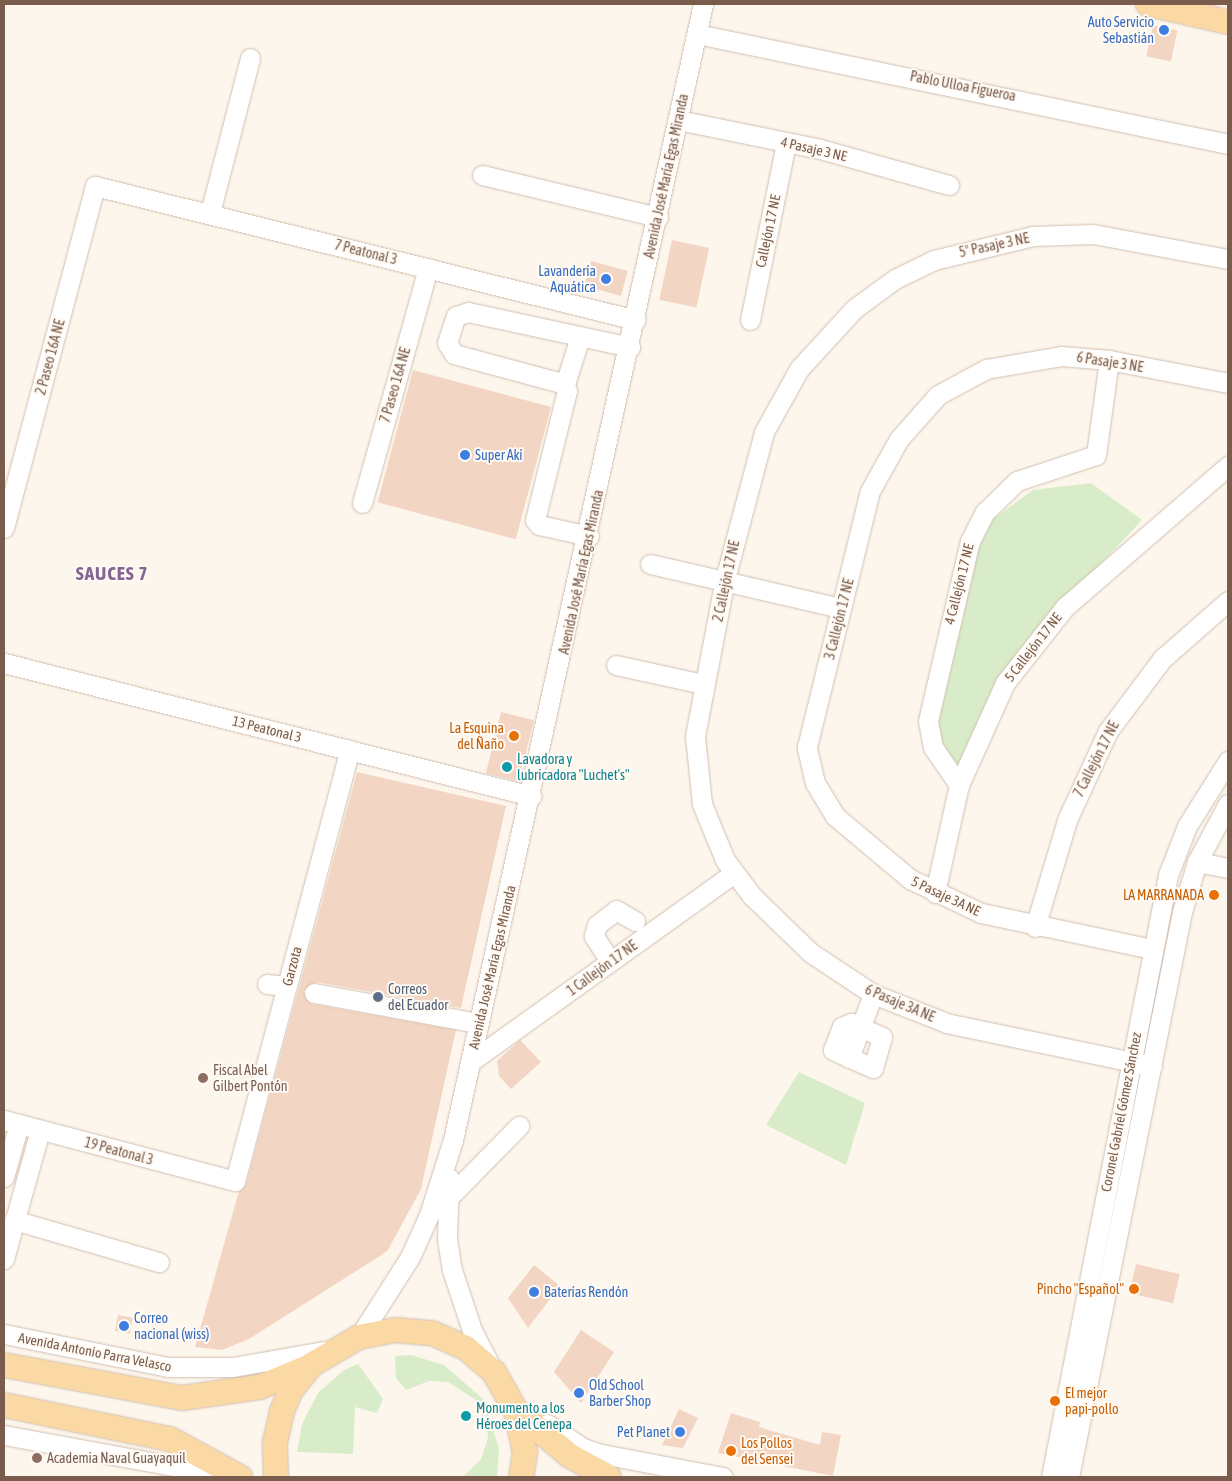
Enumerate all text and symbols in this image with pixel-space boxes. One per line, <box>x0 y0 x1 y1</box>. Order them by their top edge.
place label: Auto Servicio Sebastián <box>1088 14 1154 46</box>
marker: Auto Servicio Sebastián <box>1158 24 1170 36</box>
street label: Pablo Ulloa Figueroa <box>909 67 1017 105</box>
street label: Avenida José María Egas Miranda <box>640 92 692 260</box>
street label: 4 Pasaje 3 NE <box>779 133 849 165</box>
street label: Callejón 17 NE <box>752 193 784 269</box>
street label: 5° Pasaje 3 NE <box>957 229 1031 261</box>
street label: 7 Peatonal 3 <box>333 236 399 268</box>
place label: Lavandería Aquática <box>538 263 596 296</box>
marker: Lavandería Aquática <box>600 273 612 285</box>
street label: 2 Paseo 16A NE <box>32 317 68 397</box>
street label: 7 Paseo 16A NE <box>376 345 414 425</box>
street label: 6 Pasaje 3 NE <box>1075 348 1145 376</box>
place label: Super Akí <box>475 447 523 463</box>
marker: Super Akí <box>459 449 471 461</box>
street label: Avenida José María Egas Miranda <box>555 488 607 656</box>
street label: 2 Callejón 17 NE <box>709 539 743 623</box>
street label: 4 Callejón 17 NE <box>941 542 977 626</box>
district label: SAUCES 7 <box>75 563 149 585</box>
street label: 3 Callejón 17 NE <box>821 577 857 661</box>
street label: 5 Callejón 17 NE <box>1001 609 1065 685</box>
street label: 13 Peatonal 3 <box>231 712 303 746</box>
street label: 7 Callejón 17 NE <box>1070 718 1122 800</box>
place label: La Esquina del Ñaño <box>449 720 504 752</box>
marker: La Esquina del Ñaño <box>508 730 520 742</box>
place label: Lavadora y lubricadora "Luchet's" <box>517 751 630 784</box>
marker: Lavadora y lubricadora "Luchet's" <box>501 761 513 773</box>
street label: 5 Pasaje 3A NE <box>909 873 983 919</box>
street label: Avenida José María Egas Miranda <box>465 883 519 1051</box>
place label: LA MARRANADA <box>1123 887 1204 903</box>
marker: LA MARRANADA <box>1208 889 1220 901</box>
street label: 1 Callejón 17 NE <box>564 937 640 999</box>
street label: Garzota <box>279 944 305 988</box>
place label: Correos del Ecuador <box>388 981 448 1014</box>
street label: 6 Pasaje 3A NE <box>863 981 937 1025</box>
marker: Correos del Ecuador <box>372 991 384 1003</box>
street label: Coronel Gabriel Gómez Sánchez <box>1097 1031 1145 1193</box>
place label: Fiscal Abel Gilbert Pontón <box>213 1062 288 1094</box>
marker: Fiscal Abel Gilbert Pontón <box>197 1072 209 1084</box>
street label: 19 Peatonal 3 <box>83 1134 155 1168</box>
place label: Pincho "Español" <box>1037 1281 1124 1297</box>
marker: Pincho "Español" <box>1128 1283 1140 1295</box>
place label: Baterías Rendón <box>544 1284 628 1300</box>
marker: Baterías Rendón <box>528 1286 540 1298</box>
place label: Correo nacional (wiss) <box>134 1310 209 1342</box>
marker: Correo nacional (wiss) <box>118 1320 130 1332</box>
street label: Avenida Antonio Parra Velasco <box>17 1329 173 1375</box>
place label: Old School Barber Shop <box>589 1377 651 1410</box>
place label: El mejor papi-pollo <box>1065 1385 1119 1418</box>
marker: Old School Barber Shop <box>573 1387 585 1399</box>
marker: El mejor papi-pollo <box>1049 1395 1061 1407</box>
place label: Monumento a los Héroes del Cenepa <box>476 1400 572 1432</box>
marker: Monumento a los Héroes del Cenepa <box>460 1410 472 1422</box>
place label: Pet Planet <box>617 1424 670 1440</box>
marker: Pet Planet <box>674 1426 686 1438</box>
place label: Los Pollos del Sensei <box>741 1435 793 1468</box>
marker: Los Pollos del Sensei <box>725 1445 737 1457</box>
place label: Academia Naval Guayaquil <box>47 1450 186 1466</box>
marker: Academia Naval Guayaquil <box>31 1452 43 1464</box>

